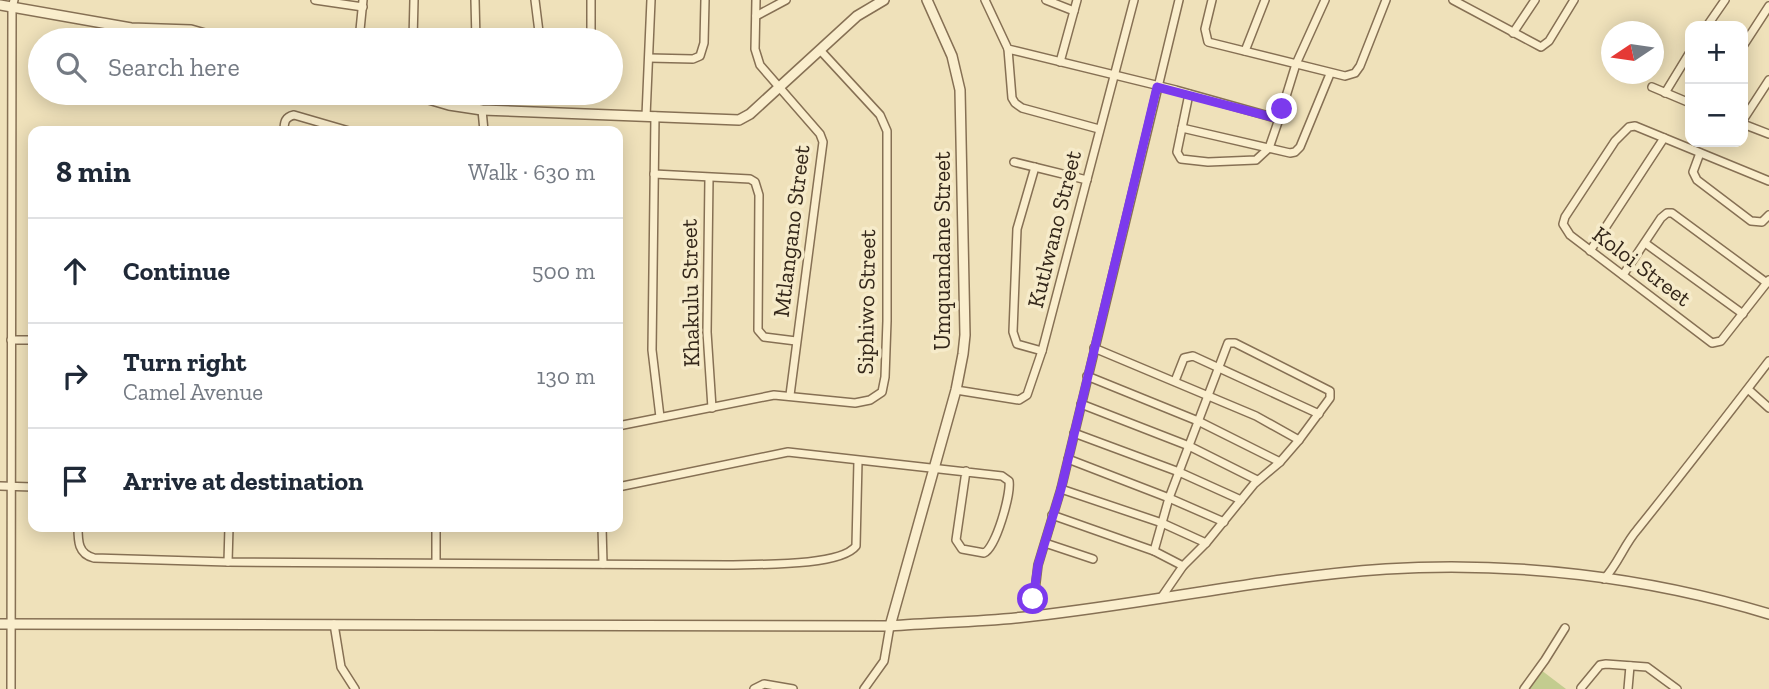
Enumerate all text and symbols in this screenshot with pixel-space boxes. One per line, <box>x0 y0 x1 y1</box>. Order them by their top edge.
north arrow <box>1601 21 1664 84</box>
map controls <box>1685 21 1748 147</box>
button: + <box>1685 21 1748 84</box>
search box <box>28 28 623 105</box>
icon: search <box>52 48 90 86</box>
text: Search here <box>108 51 240 83</box>
button: − <box>1685 84 1748 147</box>
route end <box>1266 93 1297 124</box>
street label: Mtlangano Street <box>767 143 816 319</box>
street label: Kutlwano Street <box>1021 147 1087 311</box>
street label: Umquandane Street <box>928 151 956 350</box>
text: 8 min <box>56 154 131 190</box>
text: Walk · 630 m <box>468 158 595 186</box>
street label: Khakulu Street <box>675 218 705 367</box>
street label: Koloi Street <box>1587 220 1697 312</box>
street label: Siphiwo Street <box>851 229 881 375</box>
icon: ahead <box>56 252 94 290</box>
text: Continue <box>123 255 230 287</box>
text: 500 m <box>532 257 595 285</box>
text: Turn right <box>123 346 246 378</box>
icon: right <box>56 357 94 395</box>
text: 130 m <box>537 362 595 390</box>
text: Camel Avenue <box>123 378 263 406</box>
icon: arrive <box>56 462 94 500</box>
text: Arrive at destination <box>123 465 363 497</box>
route start <box>1017 583 1048 614</box>

